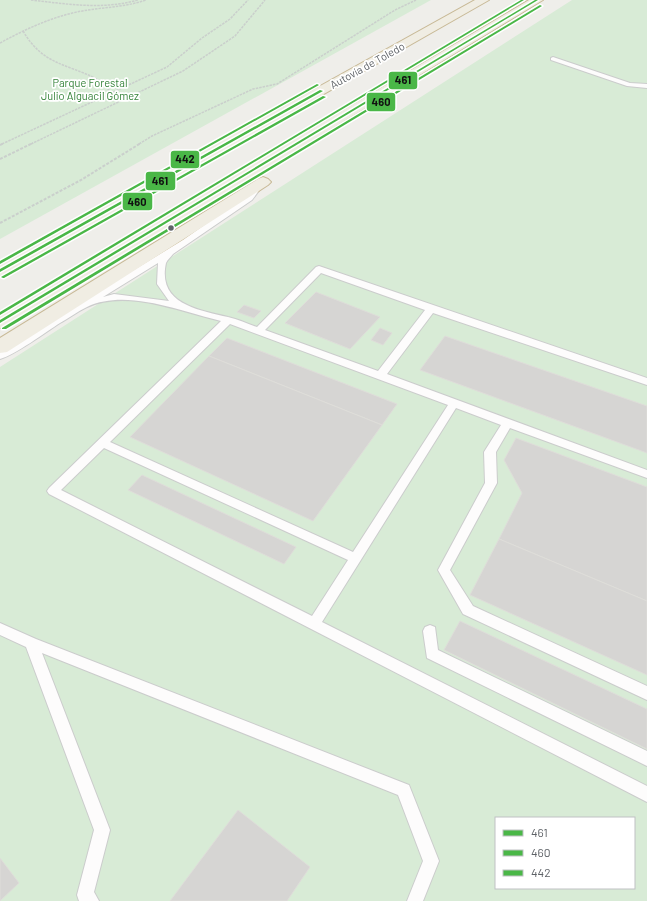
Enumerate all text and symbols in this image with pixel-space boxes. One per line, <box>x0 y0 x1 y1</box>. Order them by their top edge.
street label: Autovía de Toledo <box>327 39 407 91</box>
line badge: 461 <box>388 71 418 90</box>
text: 461 <box>395 73 411 86</box>
park label: Parque Forestal Julio Alguacil Gómez <box>41 76 139 102</box>
line badge: 460 <box>366 92 396 112</box>
text: 460 <box>372 95 390 108</box>
line badge: 442 <box>170 150 200 169</box>
text: 442 <box>175 152 195 165</box>
line badge: 461 <box>145 171 176 191</box>
text: 461 <box>152 174 168 187</box>
line badge: 460 <box>122 192 153 211</box>
text: 460 <box>128 195 146 208</box>
unlabelled marker <box>166 223 176 233</box>
legend <box>495 817 635 889</box>
text: 461 <box>531 825 548 839</box>
text: 460 <box>531 845 551 859</box>
text: 442 <box>531 865 551 879</box>

